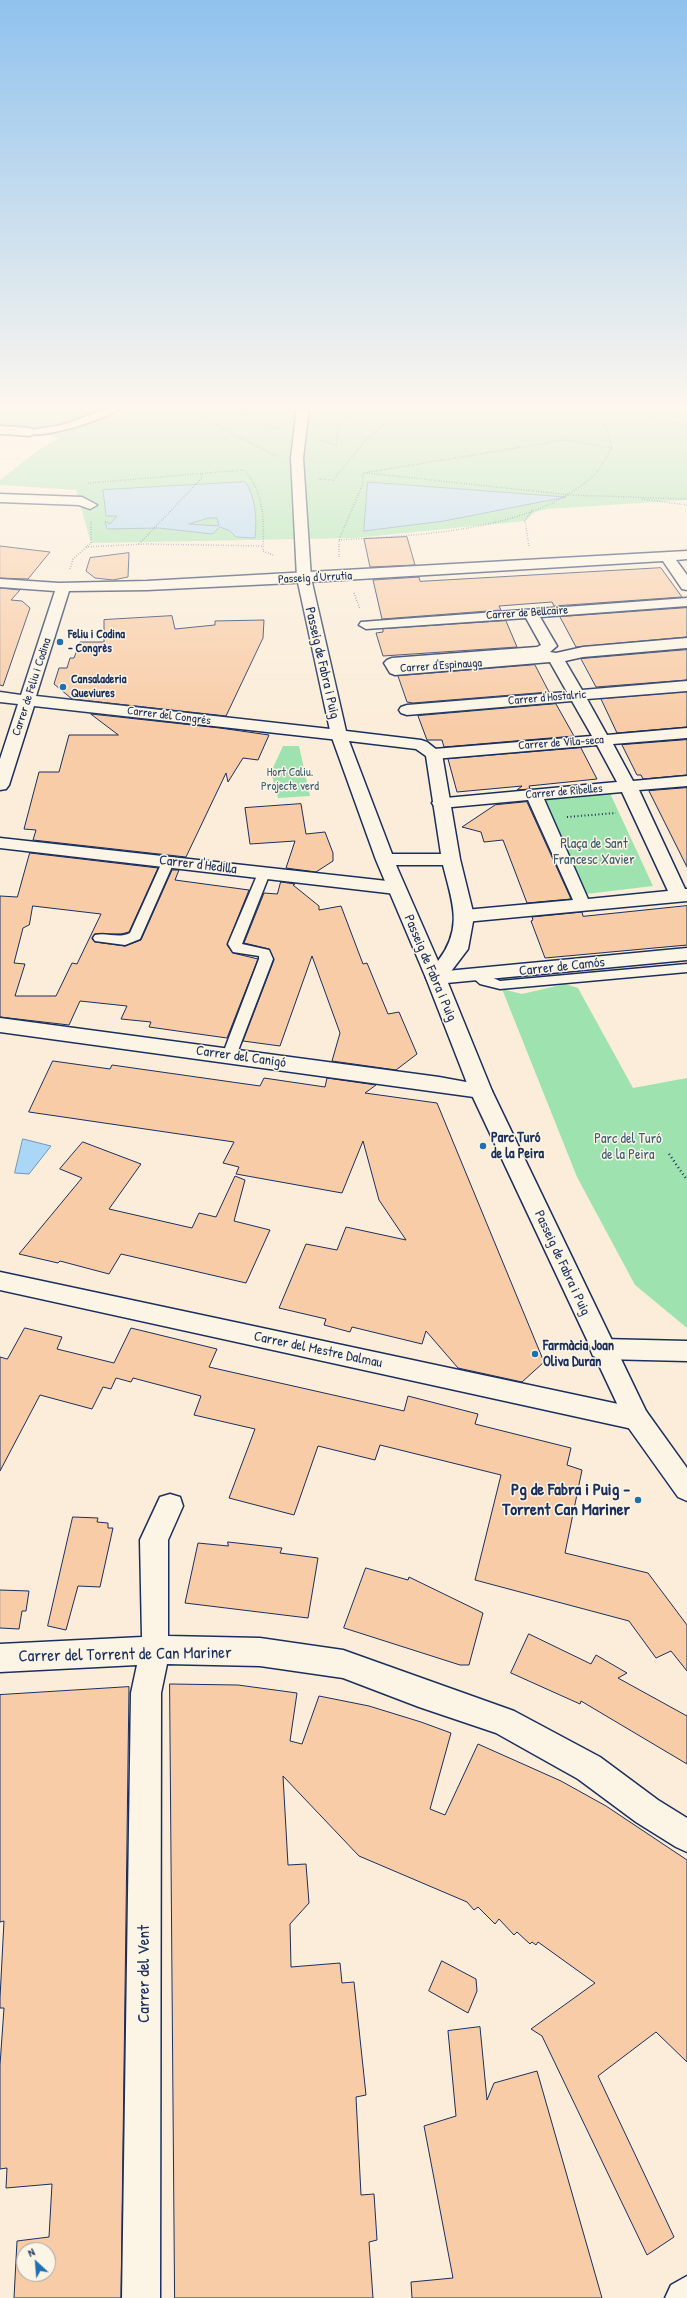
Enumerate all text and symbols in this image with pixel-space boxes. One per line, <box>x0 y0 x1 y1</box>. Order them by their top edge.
street label: Passeig d'Urrutia <box>278 569 352 587</box>
street label: Carrer de Bellcaire <box>485 603 569 623</box>
street label: Passeig de Fabra i Puig <box>301 606 343 720</box>
place label: Feliu i Codina - Congrès <box>68 628 125 656</box>
street label: Carrer de Feliu i Codina <box>9 636 55 738</box>
marker: Feliu i Codina - Congrès <box>55 637 65 647</box>
street label: Carrer d'Espinauga <box>400 656 482 676</box>
place label: Cansaladeria Queviures <box>71 673 126 701</box>
marker: Cansaladeria Queviures <box>58 682 68 692</box>
street label: Carrer d'Hostalric <box>507 687 587 709</box>
street label: Carrer del Congrés <box>126 704 212 728</box>
street label: Carrer de Vila-seca <box>518 733 604 753</box>
park label: Hort Caliu. Projecte verd <box>261 766 319 794</box>
street label: Carrer de Ribelles <box>525 781 603 803</box>
park label: Plaça de Sant Francesc Xavier <box>553 836 635 868</box>
street label: Carrer d'Hedilla <box>158 852 238 878</box>
street label: Passeig de Fabra i Puig <box>400 912 460 1024</box>
street label: Carrer de Camós <box>518 954 606 980</box>
street label: Carrer del Canigó <box>195 1042 287 1072</box>
place label: Parc Turó de la Peira <box>491 1130 544 1162</box>
park label: Parc del Turó de la Peira <box>594 1131 662 1164</box>
marker: Parc Turó de la Peira <box>478 1141 488 1151</box>
street label: Passeig de Fabra i Puig <box>530 1208 594 1318</box>
street label: Carrer del Mestre Dalmau <box>252 1328 384 1372</box>
place label: Farmàcia Joan Oliva Duran <box>543 1338 614 1370</box>
marker: Farmàcia Joan Oliva Duran <box>530 1349 540 1359</box>
place label: Pg de Fabra i Puig - Torrent Can Mariner <box>502 1480 630 1520</box>
marker: Pg de Fabra i Puig - Torrent Can Mariner <box>633 1495 643 1505</box>
street label: Carrer del Torrent de Can Mariner <box>18 1643 232 1667</box>
street label: Carrer del Vent <box>134 1925 154 2023</box>
north arrow <box>16 2242 56 2282</box>
text: N <box>25 2245 37 2260</box>

